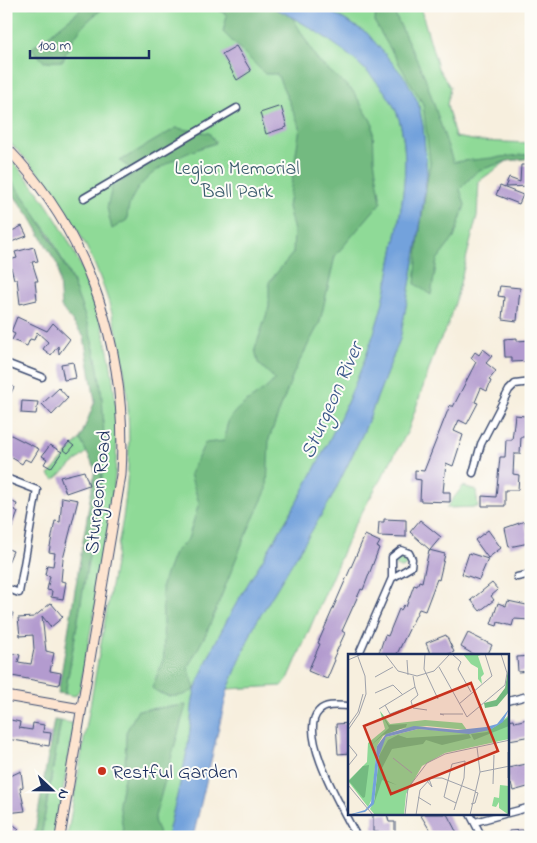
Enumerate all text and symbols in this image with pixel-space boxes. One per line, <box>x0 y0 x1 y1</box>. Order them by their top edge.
scale bar <box>30 28 149 60</box>
text: 100 m <box>38 35 71 57</box>
park label: Legion Memorial Ball Park <box>174 155 300 207</box>
water label: Sturgeon River <box>294 336 374 464</box>
street label: Sturgeon Road <box>79 429 121 555</box>
inset map <box>348 654 510 816</box>
place label: Restful Garden <box>112 759 238 788</box>
marker: Restful Garden <box>96 765 108 777</box>
north arrow <box>28 766 78 816</box>
text: N <box>51 786 74 803</box>

